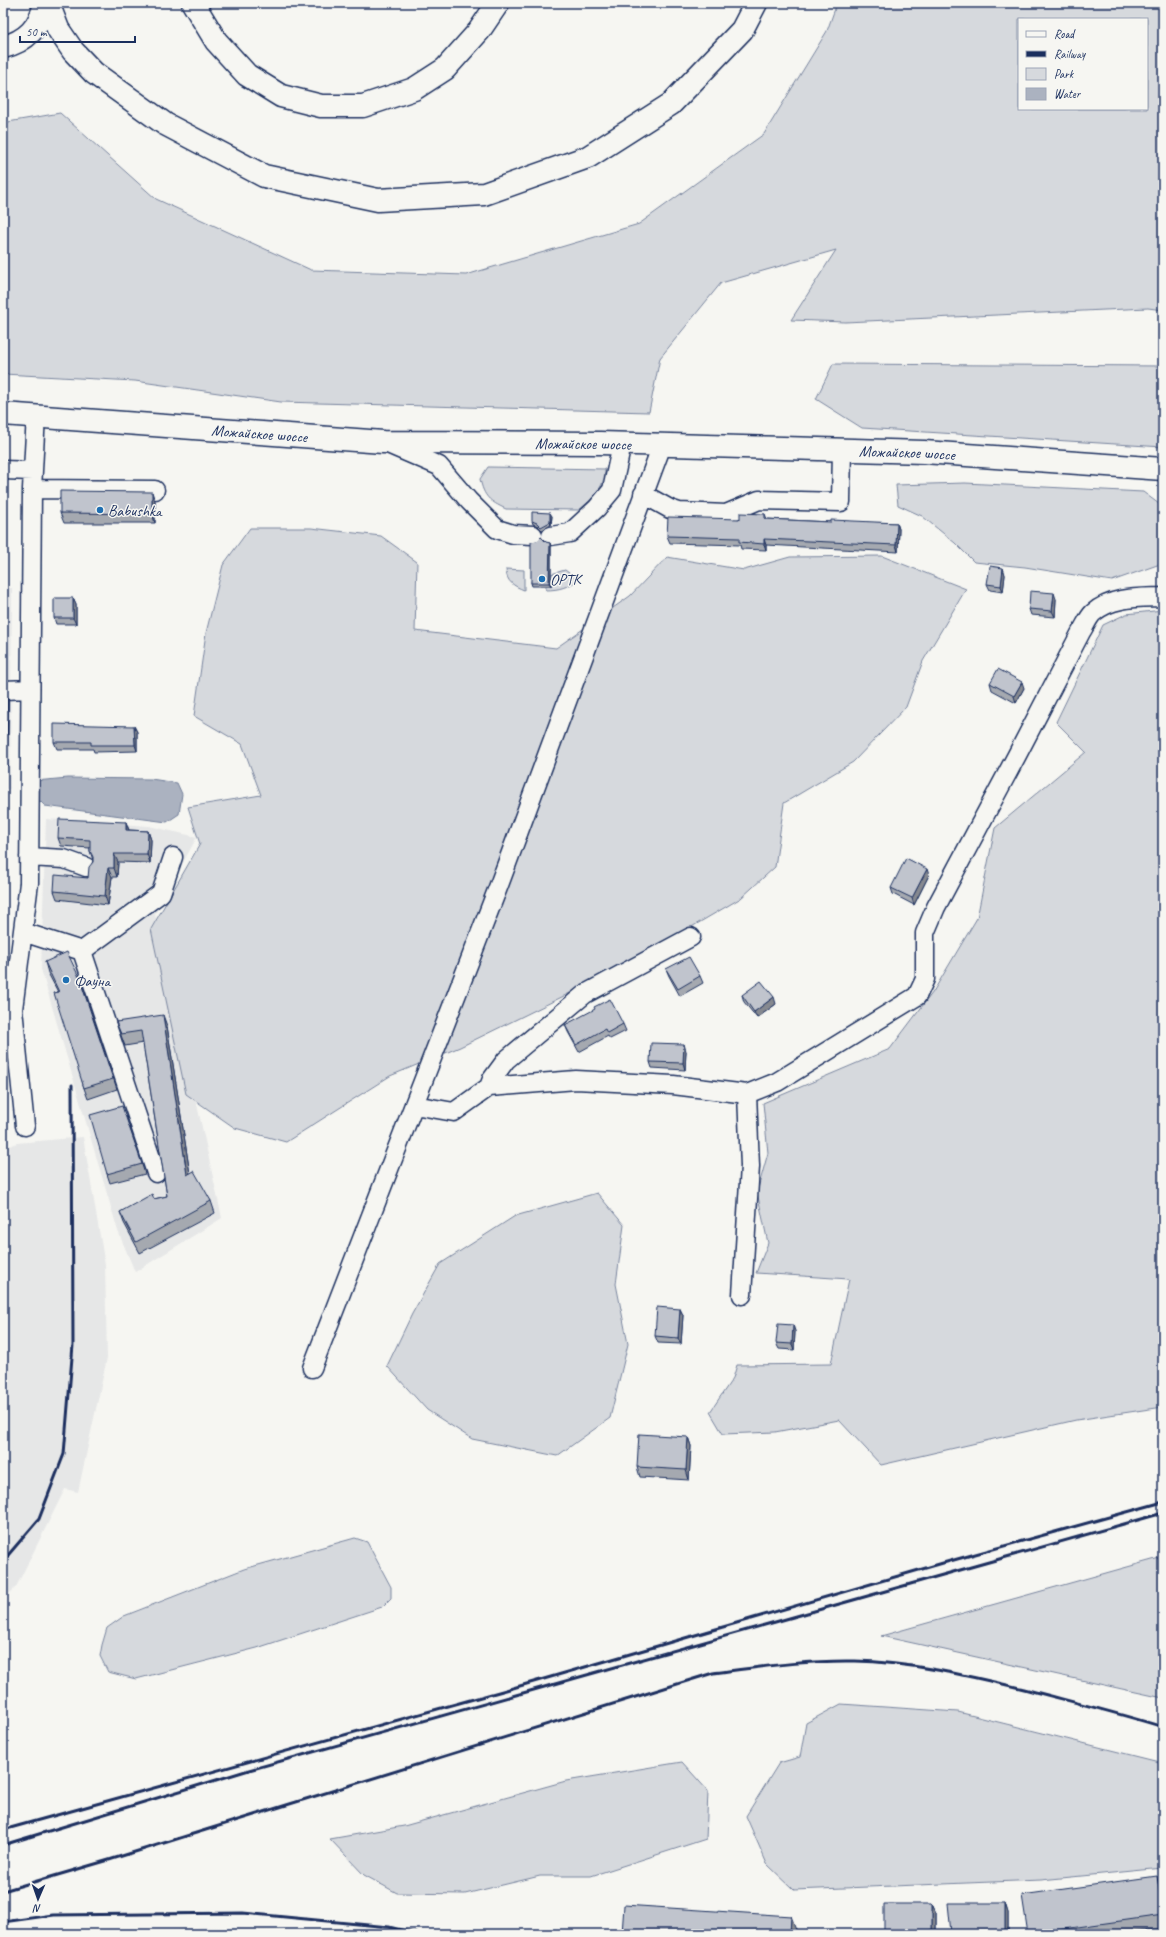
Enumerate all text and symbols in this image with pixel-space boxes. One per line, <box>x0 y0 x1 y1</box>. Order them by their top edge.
scale bar <box>20 18 135 44</box>
legend <box>1018 18 1148 110</box>
text: 50 m <box>26 24 48 40</box>
text: Road <box>1054 26 1076 42</box>
text: Railway <box>1054 46 1086 62</box>
text: Park <box>1054 66 1075 82</box>
text: Water <box>1054 86 1082 102</box>
street label: Можайское шоссе <box>211 420 310 448</box>
street label: Можайское шоссе <box>535 434 633 455</box>
street label: Можайское шоссе <box>859 441 957 465</box>
place label: Babushka <box>108 501 163 521</box>
marker: Babushka <box>95 505 105 515</box>
place label: ОРТК <box>550 570 584 590</box>
marker: ОРТК <box>537 574 547 584</box>
place label: Фауна <box>74 971 111 991</box>
marker: Фауна <box>61 975 71 985</box>
north arrow <box>18 1879 58 1919</box>
text: N <box>32 1902 41 1916</box>

